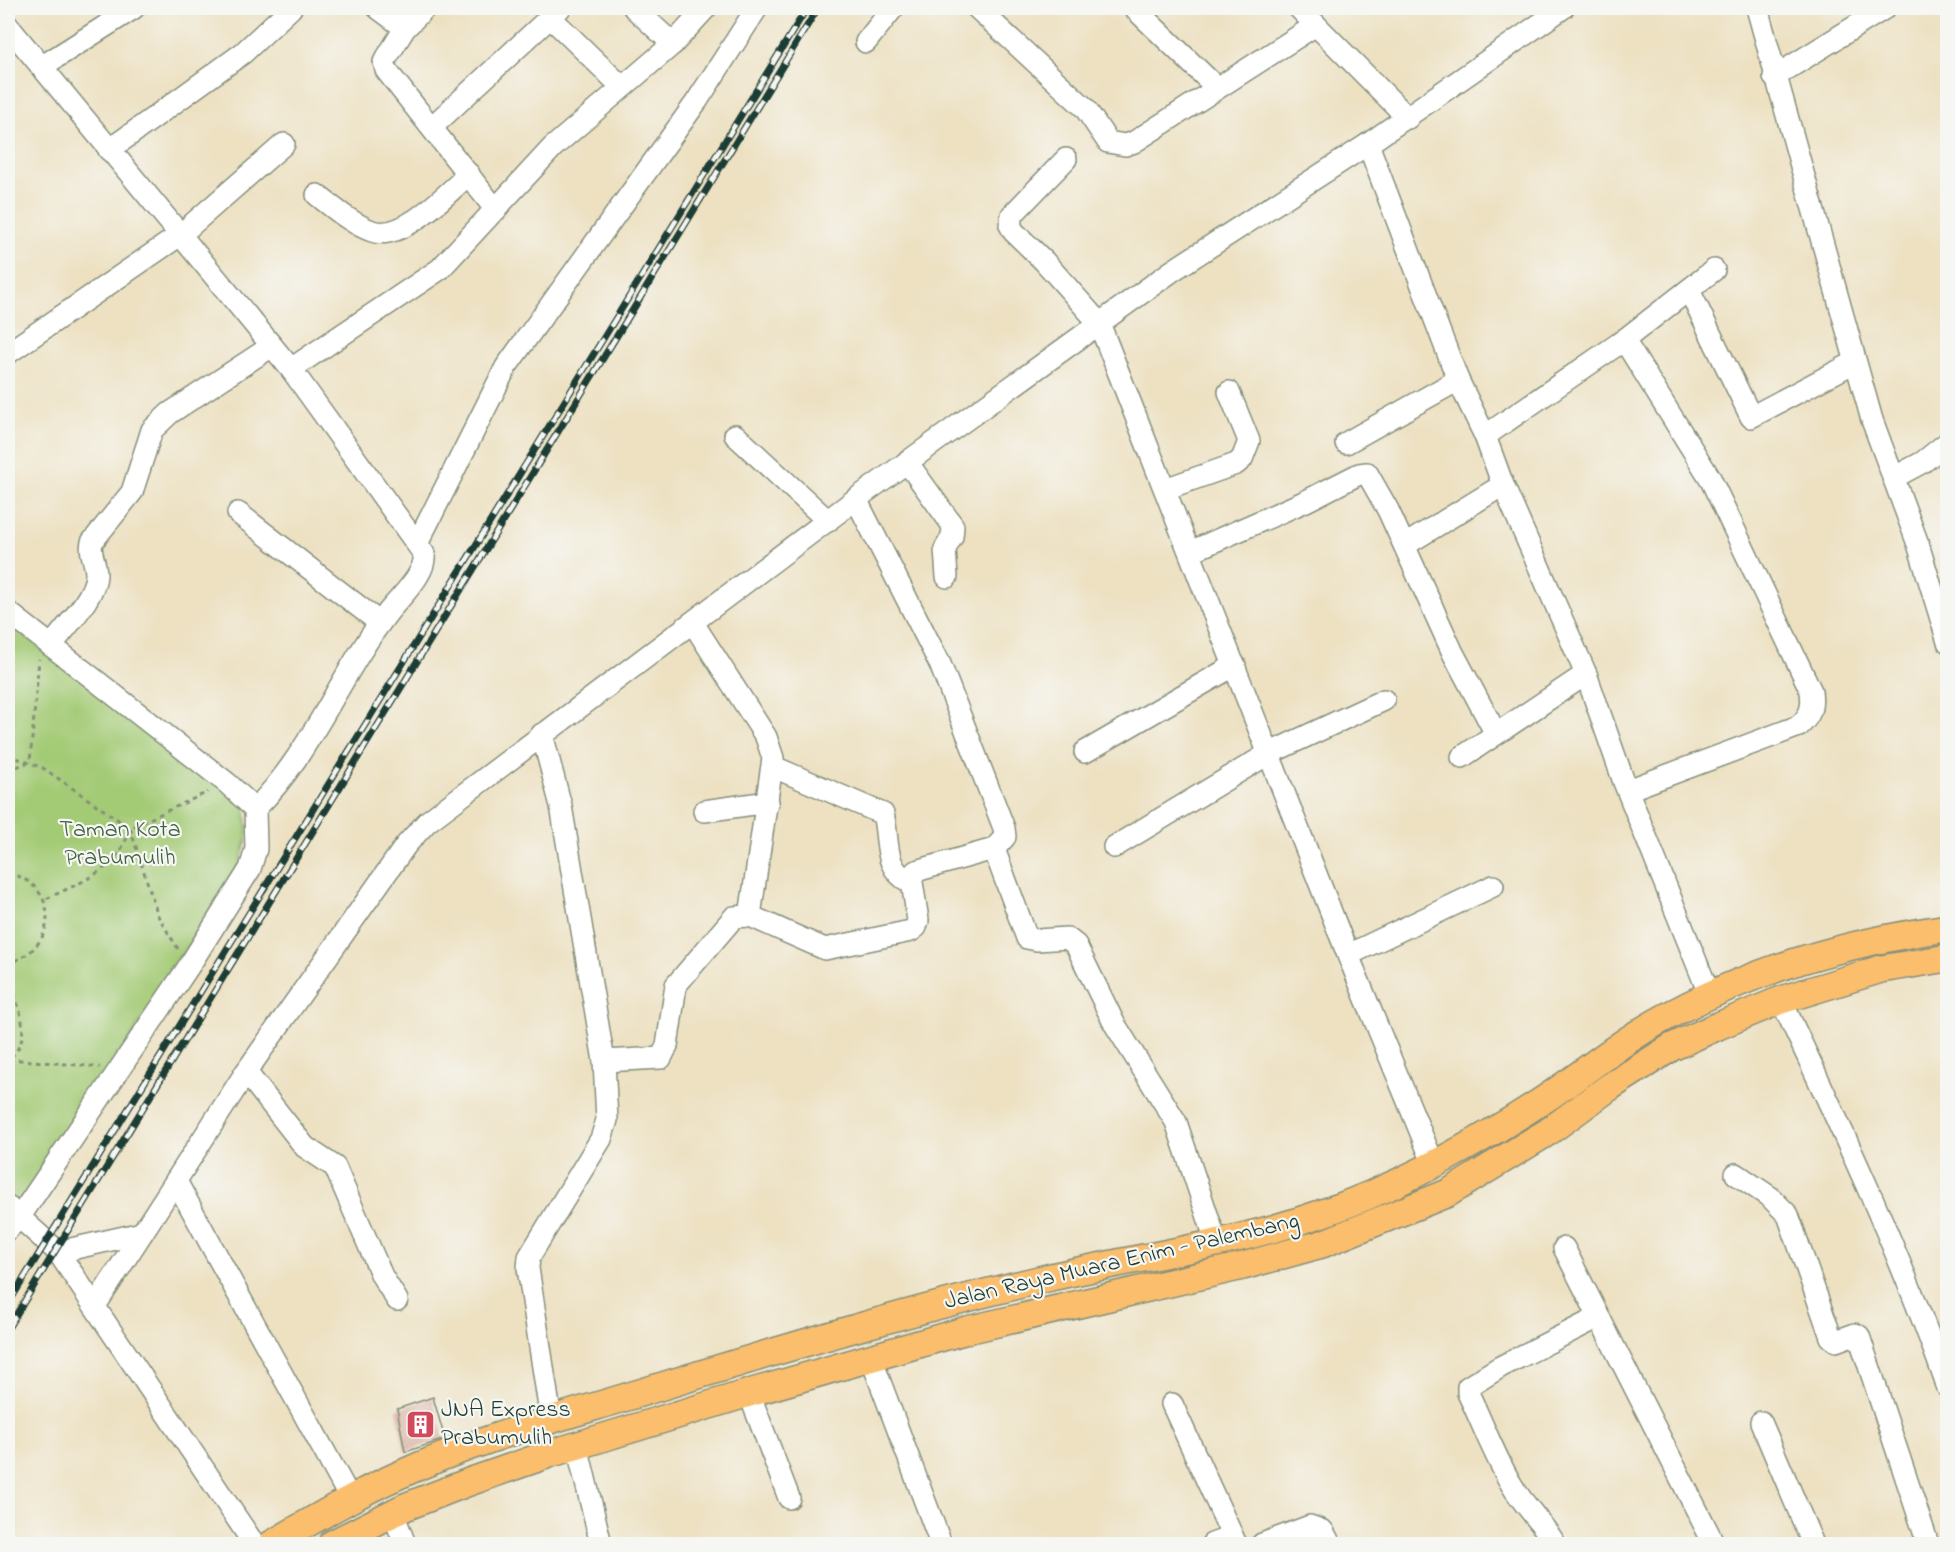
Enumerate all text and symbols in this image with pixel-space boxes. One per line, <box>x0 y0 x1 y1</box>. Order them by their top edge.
park label: Taman Kota Prabumulih <box>59 813 181 876</box>
street label: Jalan Raya Muara Enim - Palembang <box>941 1204 1303 1321</box>
place label: JNA Express Prabumulih <box>441 1393 571 1456</box>
building icon: JNA Express Prabumulih <box>404 1408 436 1440</box>

